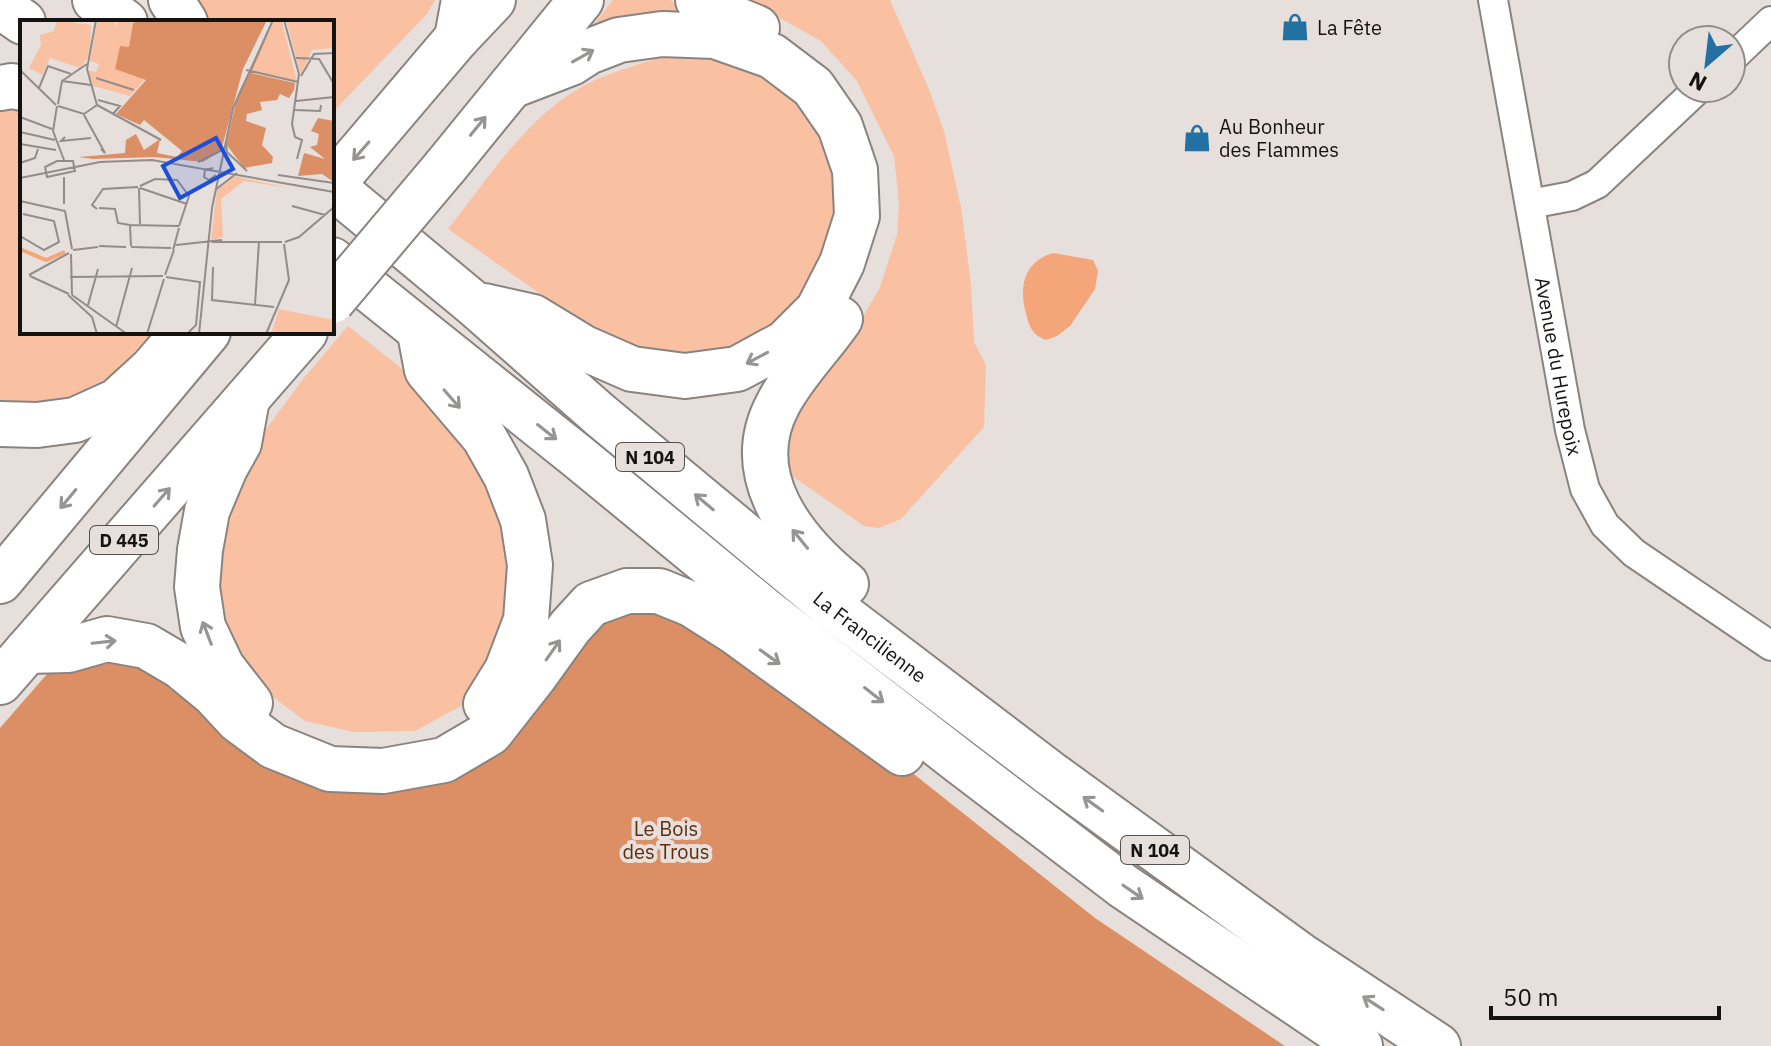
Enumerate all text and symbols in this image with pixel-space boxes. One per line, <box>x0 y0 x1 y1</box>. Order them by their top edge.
shop icon: La Fête <box>1280 12 1310 42</box>
place label: La Fête <box>1317 14 1382 41</box>
inset map <box>20 20 334 334</box>
north arrow <box>1667 24 1747 104</box>
one-way arrow <box>571 48 594 64</box>
text: N <box>1684 66 1711 99</box>
place label: Au Bonheur des Flammes <box>1219 113 1339 163</box>
one-way arrow <box>469 116 487 137</box>
shop icon: Au Bonheur des Flammes <box>1182 123 1212 153</box>
one-way arrow <box>352 140 370 160</box>
street label: Avenue du Hurepoix <box>1529 275 1589 458</box>
one-way arrow <box>746 350 770 366</box>
one-way arrow <box>443 389 461 409</box>
one-way arrow <box>536 423 557 440</box>
road number: N 104 <box>616 443 684 471</box>
one-way arrow <box>152 487 170 507</box>
one-way arrow <box>59 488 77 509</box>
one-way arrow <box>694 493 715 511</box>
road number: D 445 <box>90 526 158 554</box>
one-way arrow <box>792 529 810 550</box>
street label: La Francilienne <box>808 584 932 688</box>
one-way arrow <box>199 621 213 646</box>
one-way arrow <box>90 635 116 650</box>
one-way arrow <box>545 640 561 662</box>
one-way arrow <box>758 649 780 665</box>
one-way arrow <box>863 687 884 704</box>
one-way arrow <box>1082 796 1104 813</box>
park label: Le Bois des Trous <box>622 815 710 865</box>
road number: N 104 <box>1121 836 1189 864</box>
one-way arrow <box>1121 885 1144 901</box>
scale bar <box>1491 970 1719 1020</box>
text: 50 m <box>1503 981 1558 1013</box>
one-way arrow <box>1362 995 1385 1011</box>

